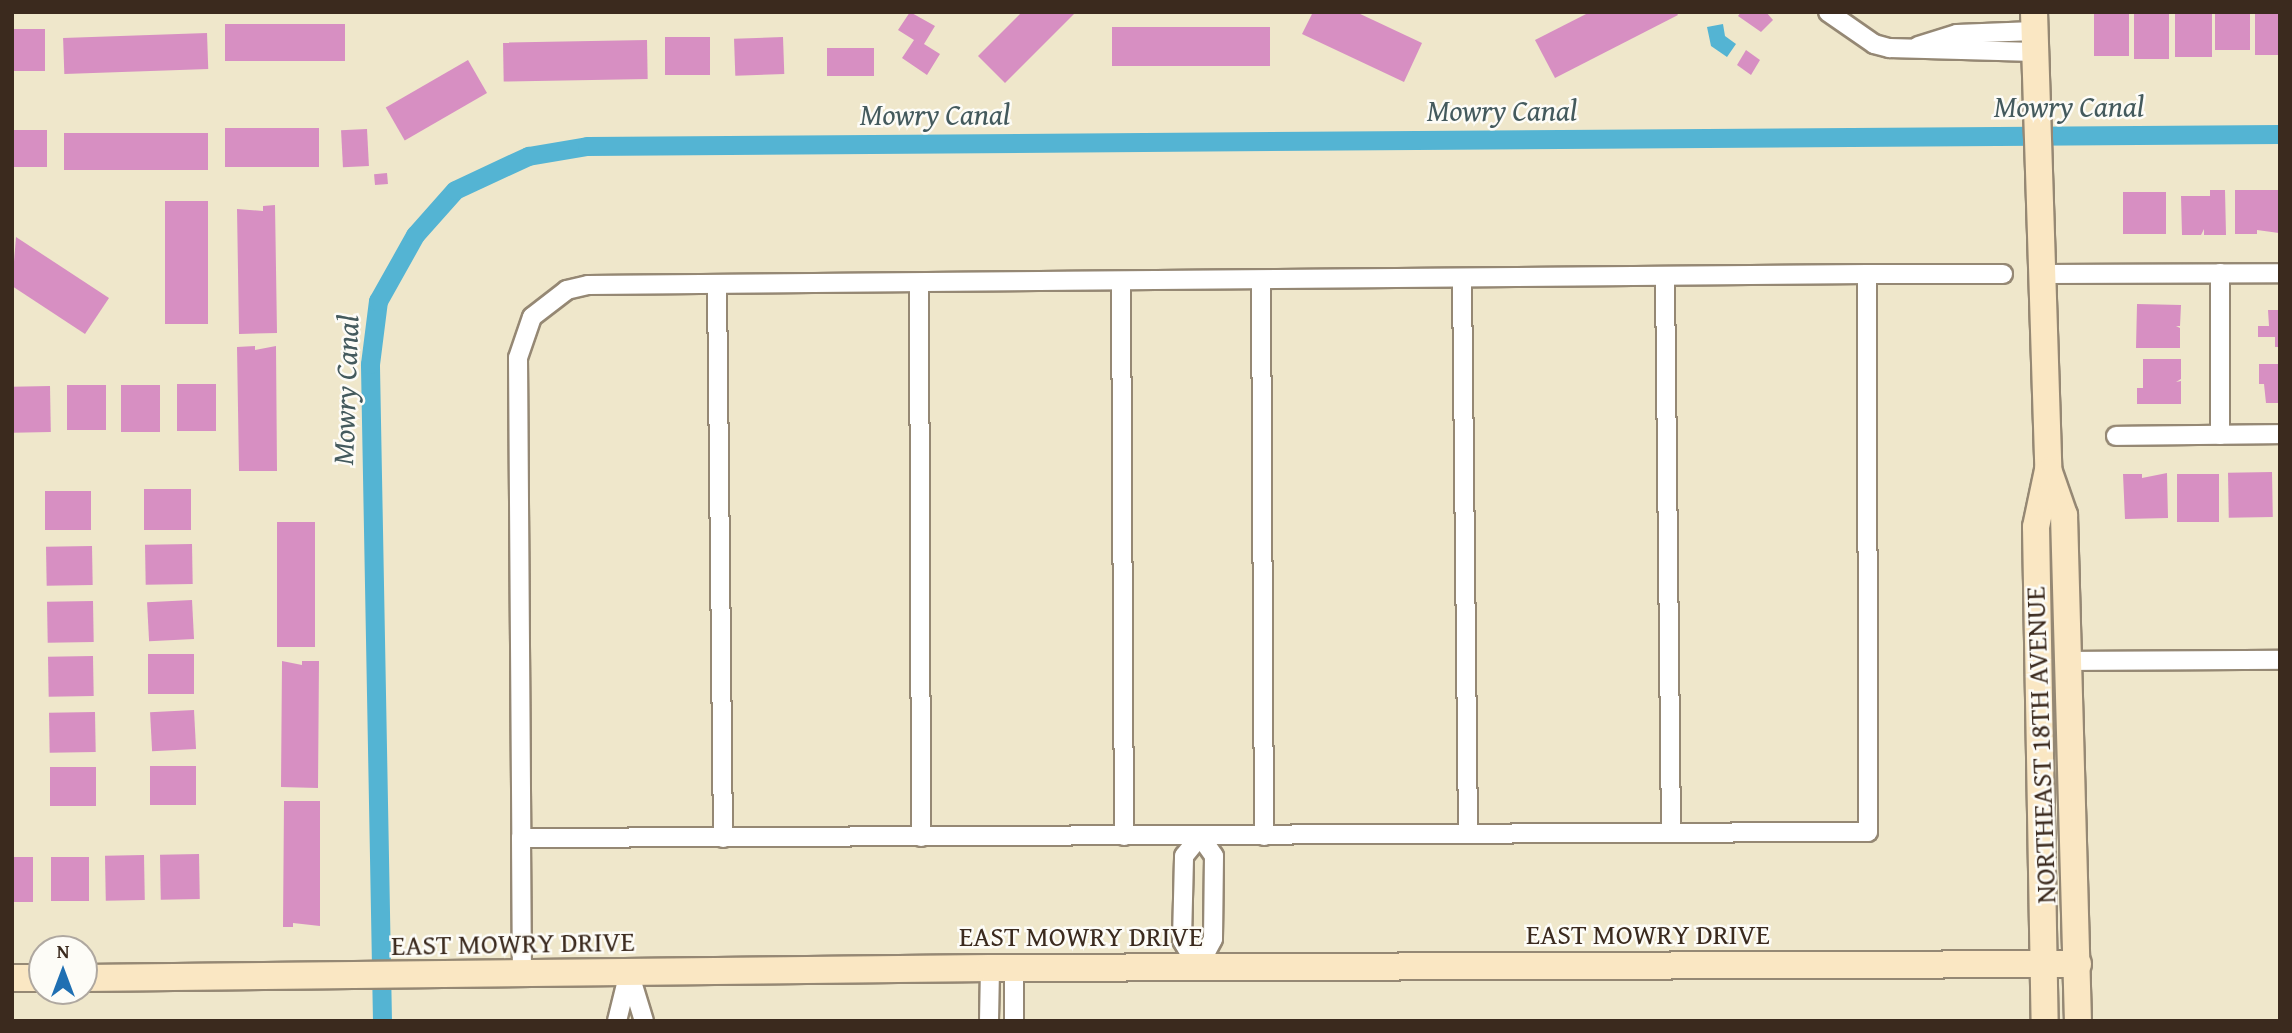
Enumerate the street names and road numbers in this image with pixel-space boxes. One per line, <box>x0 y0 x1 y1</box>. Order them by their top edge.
street label: NORTHEAST 18TH AVENUE <box>2018 586 2062 904</box>
street label: EAST MOWRY DRIVE <box>1526 917 1770 951</box>
street label: EAST MOWRY DRIVE <box>959 919 1203 953</box>
street label: EAST MOWRY DRIVE <box>391 924 635 962</box>

